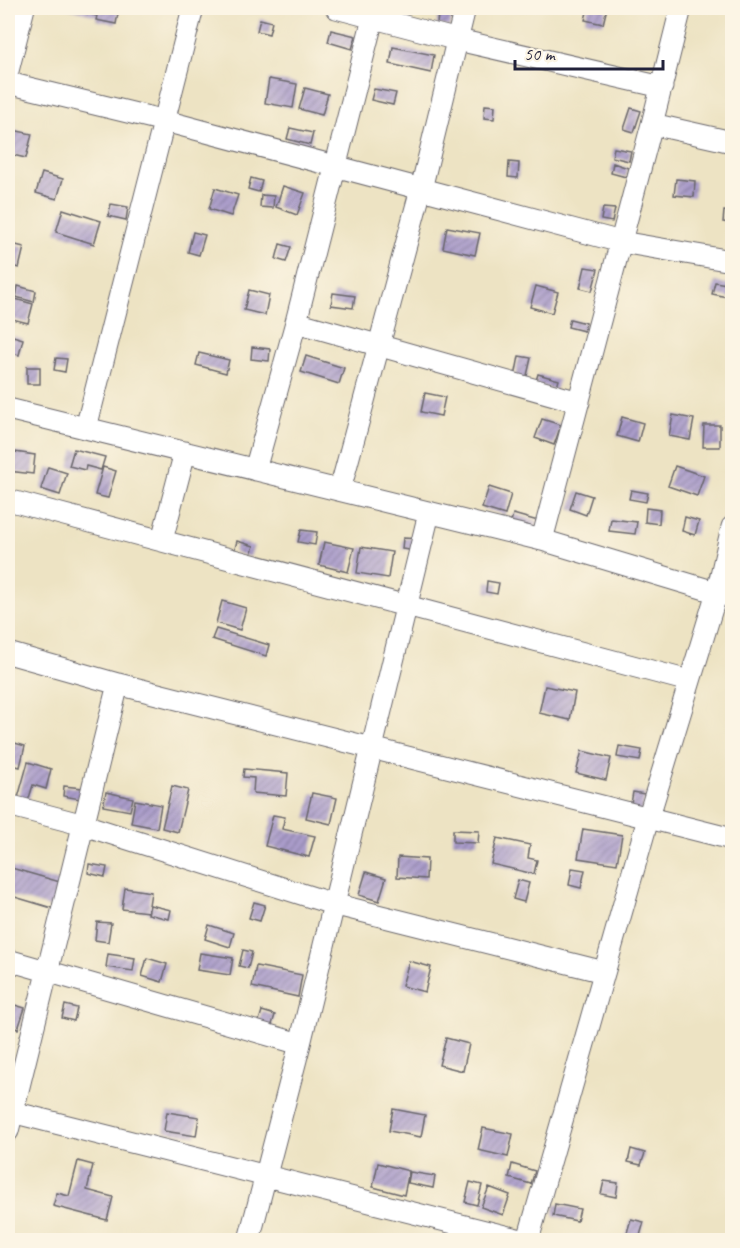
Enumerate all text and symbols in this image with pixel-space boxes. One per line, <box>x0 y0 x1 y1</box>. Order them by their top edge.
scale bar <box>515 33 664 71</box>
text: 50 m <box>524 43 557 65</box>

